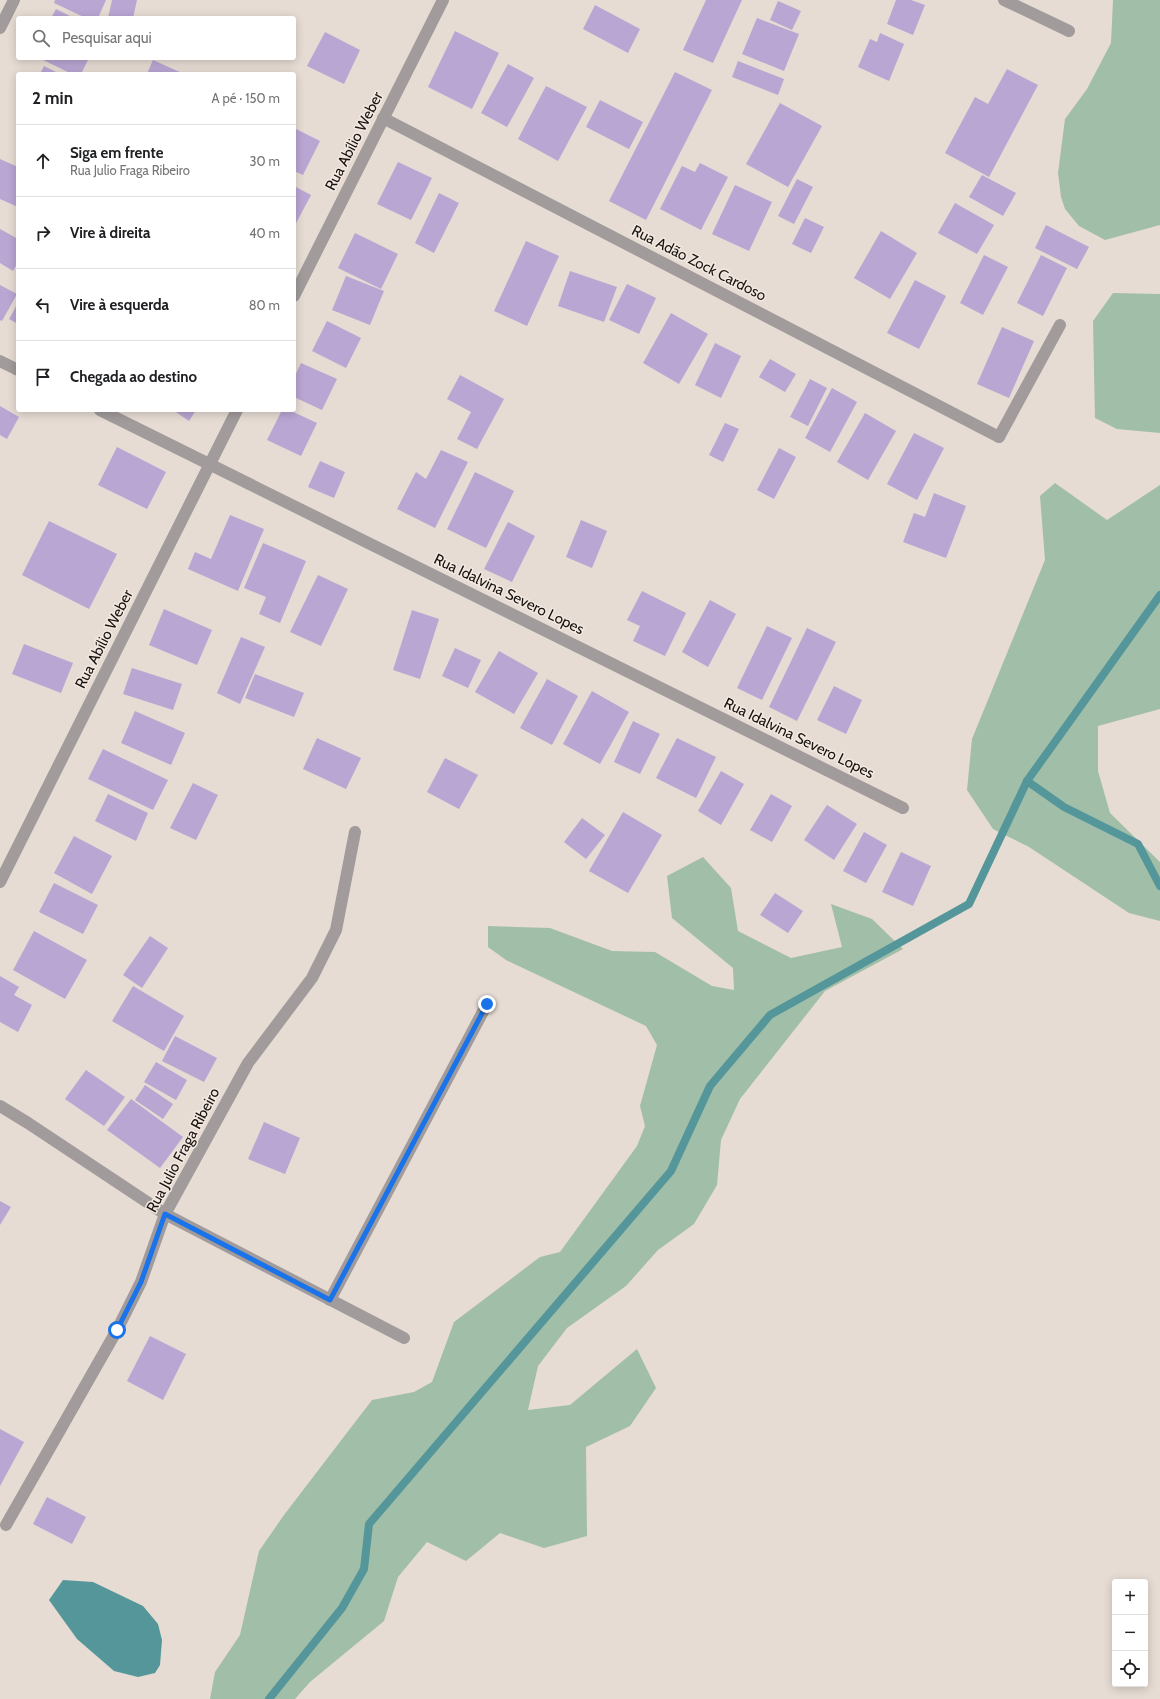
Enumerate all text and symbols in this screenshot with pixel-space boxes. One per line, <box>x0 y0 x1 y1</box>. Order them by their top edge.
search box <box>16 16 296 60</box>
icon: search <box>30 27 52 49</box>
text: Pesquisar aqui <box>62 29 152 47</box>
text: 2 min <box>32 88 73 108</box>
street label: Rua Abílio Weber <box>321 88 387 193</box>
text: A pé · 150 m <box>212 90 280 106</box>
text: Siga em frente <box>70 144 163 162</box>
icon: ahead <box>32 150 54 172</box>
text: 30 m <box>250 153 280 169</box>
text: Rua Julio Fraga Ribeiro <box>70 162 190 178</box>
street label: Rua Adão Zock Cardoso <box>629 221 769 305</box>
icon: right <box>32 222 54 244</box>
text: Vire à direita <box>70 224 151 242</box>
text: 40 m <box>249 225 280 241</box>
icon: left <box>32 294 54 316</box>
text: Vire à esquerda <box>70 296 169 314</box>
text: 80 m <box>249 297 280 313</box>
icon: arrive <box>32 366 54 388</box>
text: Chegada ao destino <box>70 368 197 386</box>
street label: Rua Idalvina Severo Lopes <box>431 550 587 638</box>
street label: Rua Abílio Weber <box>71 586 137 691</box>
street label: Rua Idalvina Severo Lopes <box>721 694 877 782</box>
route end <box>478 995 496 1013</box>
street label: Rua Julio Fraga Ribeiro <box>143 1085 223 1215</box>
route start <box>108 1321 126 1339</box>
map controls <box>1112 1579 1148 1687</box>
button: + <box>1112 1579 1148 1615</box>
button: − <box>1112 1615 1148 1651</box>
button: locate <box>1112 1651 1148 1687</box>

